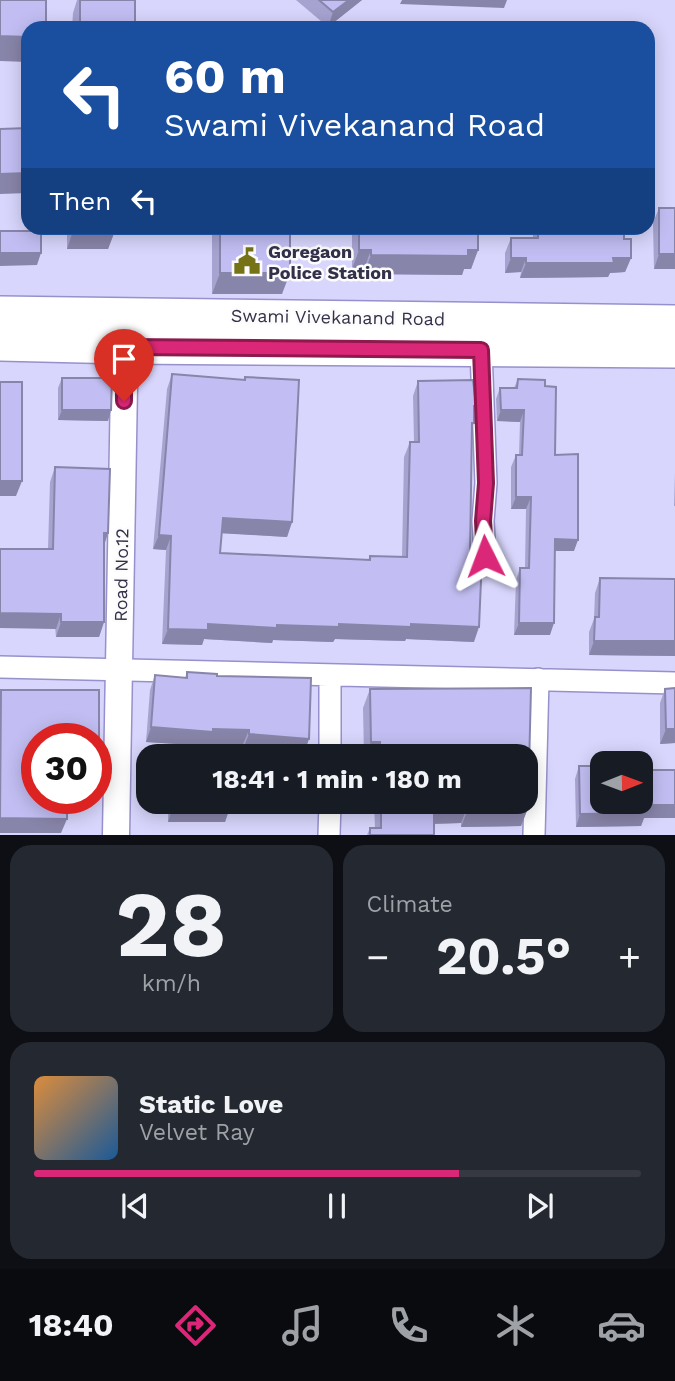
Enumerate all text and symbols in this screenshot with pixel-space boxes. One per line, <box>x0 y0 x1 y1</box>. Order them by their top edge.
text: 60 m <box>164 47 286 105</box>
icon: left <box>49 49 140 140</box>
text: Swami Vivekanand Road <box>164 106 545 144</box>
icon: left <box>125 182 163 220</box>
text: Then <box>49 186 111 216</box>
place label: Goregaon Police Station <box>268 241 392 283</box>
public building icon: Goregaon Police Station <box>232 246 262 276</box>
street label: Swami Vivekanand Road <box>231 305 445 329</box>
pin <box>94 329 154 401</box>
icon: arrive <box>105 340 143 378</box>
position arrow <box>448 519 522 593</box>
street label: Road No.12 <box>110 528 132 622</box>
speed limit sign: 30 <box>21 723 112 814</box>
north arrow <box>590 751 653 814</box>
map controls <box>590 751 653 814</box>
text: 18:41 · 1 min · 180 m <box>212 764 462 794</box>
text: 28 <box>116 871 227 978</box>
text: Climate <box>367 891 453 918</box>
text: 20.5° <box>436 926 571 987</box>
text: − <box>367 935 389 979</box>
text: + <box>618 935 641 979</box>
text: km/h <box>142 970 201 997</box>
text: Static Love <box>139 1089 283 1119</box>
text: Velvet Ray <box>139 1119 255 1146</box>
icon: previous <box>116 1187 154 1225</box>
icon: pause <box>318 1187 356 1225</box>
icon: next <box>521 1187 559 1225</box>
icon: directions <box>171 1301 220 1350</box>
icon: music <box>278 1301 327 1350</box>
icon: phone <box>384 1301 433 1350</box>
icon: climate <box>491 1301 540 1350</box>
icon: car <box>597 1301 646 1350</box>
text: 18:40 <box>29 1306 114 1344</box>

